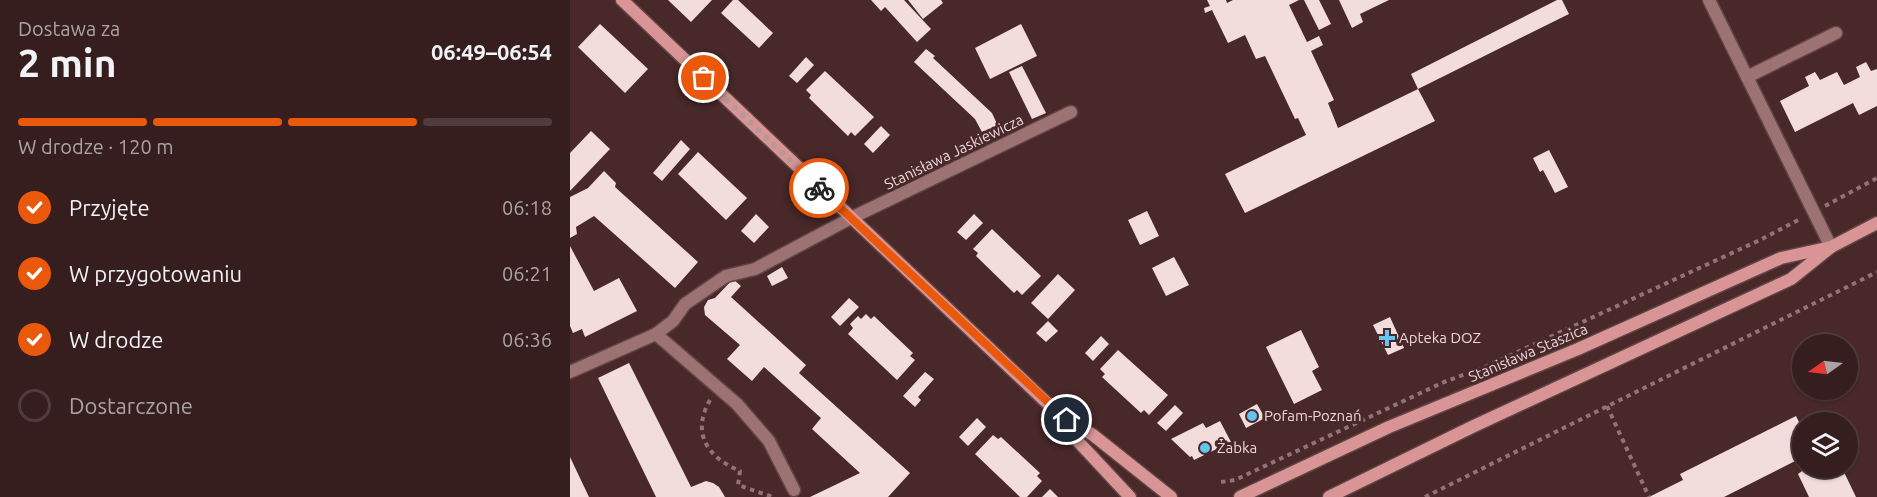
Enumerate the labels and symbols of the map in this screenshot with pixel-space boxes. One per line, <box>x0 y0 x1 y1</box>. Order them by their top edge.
pin <box>678 52 729 103</box>
street label: Stanisława Jaskiewicza <box>881 110 1026 193</box>
courier <box>789 158 849 218</box>
street label: Stanisława Staszica <box>1466 320 1590 385</box>
place label: Apteka DOZ <box>1399 329 1481 346</box>
marker: Apteka DOZ <box>1380 331 1394 345</box>
north arrow <box>1792 334 1858 400</box>
pin <box>1041 394 1092 445</box>
place label: Pofam-Poznań <box>1264 407 1361 424</box>
marker: Pofam-Poznań <box>1245 409 1259 423</box>
place label: Żabka <box>1217 439 1257 456</box>
marker: Żabka <box>1198 441 1212 455</box>

